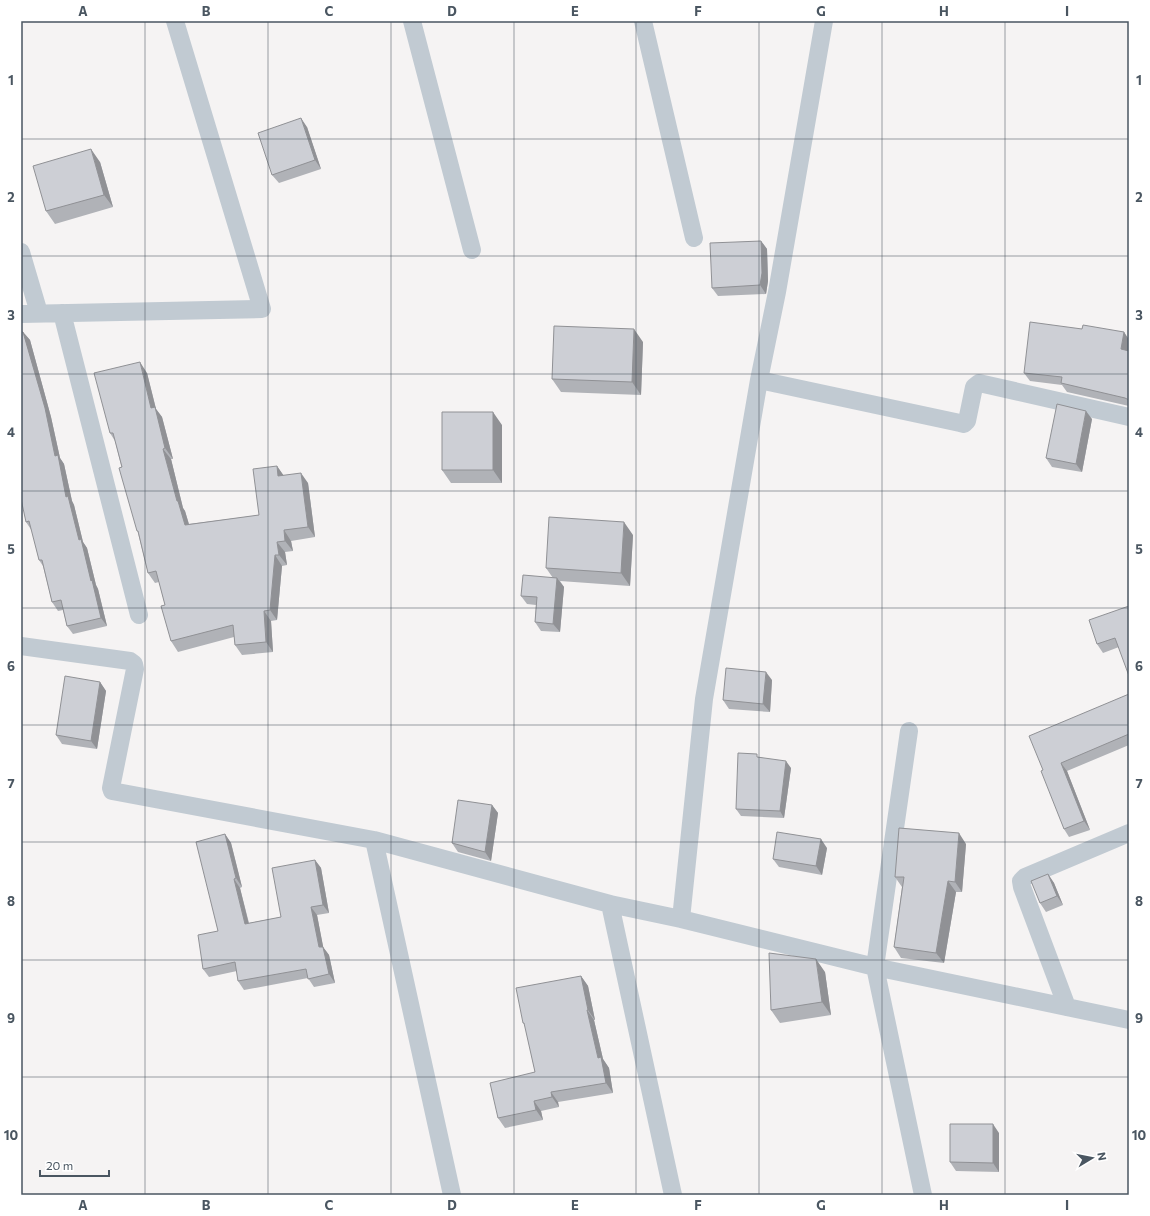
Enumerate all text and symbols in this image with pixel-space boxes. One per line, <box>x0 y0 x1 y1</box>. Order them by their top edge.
text: A <box>78 3 88 19</box>
text: B <box>202 3 211 19</box>
text: C <box>325 3 334 19</box>
text: D <box>447 3 457 19</box>
text: E <box>571 3 579 19</box>
text: F <box>694 3 702 19</box>
text: G <box>816 3 826 19</box>
text: H <box>939 3 949 19</box>
text: I <box>1065 3 1069 19</box>
text: 1 <box>8 72 14 88</box>
text: 1 <box>1136 72 1142 88</box>
text: 2 <box>7 189 15 205</box>
text: 2 <box>1135 189 1143 205</box>
text: 3 <box>7 307 15 323</box>
text: 3 <box>1135 307 1143 323</box>
text: 4 <box>7 424 15 440</box>
text: 4 <box>1135 424 1143 440</box>
text: 5 <box>7 541 15 557</box>
text: 5 <box>1135 541 1143 557</box>
text: 6 <box>7 658 15 674</box>
text: 6 <box>1135 658 1143 674</box>
text: 7 <box>7 775 15 791</box>
text: 7 <box>1135 775 1143 791</box>
text: 8 <box>7 893 15 909</box>
text: 8 <box>1135 893 1143 909</box>
text: 9 <box>7 1010 15 1026</box>
text: 9 <box>1135 1010 1143 1026</box>
text: 10 <box>4 1127 19 1143</box>
text: 10 <box>1132 1127 1147 1143</box>
north arrow <box>1072 1138 1112 1178</box>
text: N <box>1095 1151 1109 1161</box>
scale bar <box>40 1152 109 1178</box>
text: 20 m <box>46 1158 73 1172</box>
text: A <box>78 1197 88 1213</box>
text: B <box>202 1197 211 1213</box>
text: C <box>325 1197 334 1213</box>
text: D <box>447 1197 457 1213</box>
text: E <box>571 1197 579 1213</box>
text: F <box>694 1197 702 1213</box>
text: G <box>816 1197 826 1213</box>
text: H <box>939 1197 949 1213</box>
text: I <box>1065 1197 1069 1213</box>

